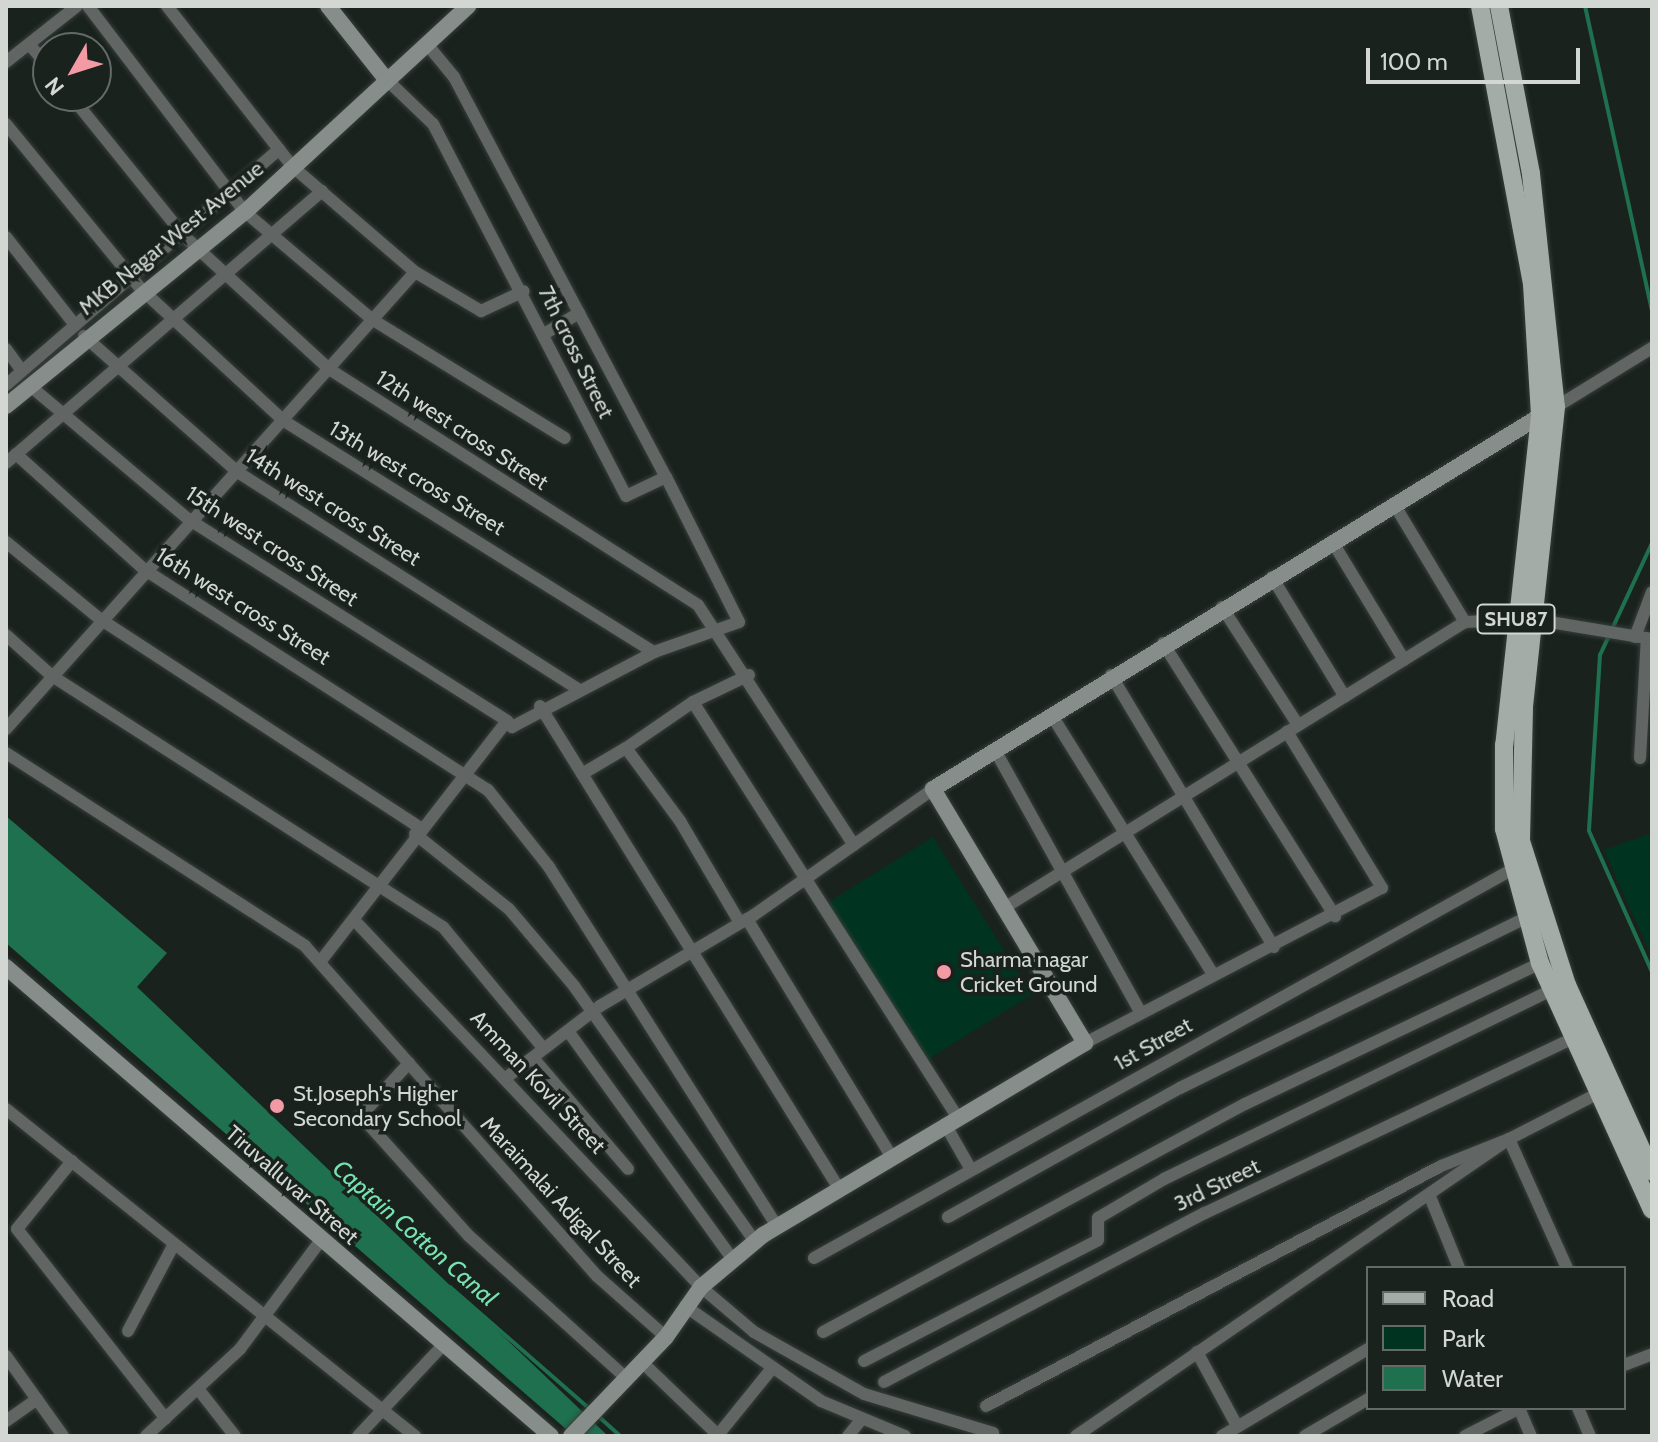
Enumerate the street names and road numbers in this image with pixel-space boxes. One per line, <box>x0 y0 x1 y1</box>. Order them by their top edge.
street label: MKB Nagar West Avenue <box>73 155 269 321</box>
street label: 7th cross Street <box>533 282 619 422</box>
street label: 12th west cross Street <box>371 364 553 496</box>
street label: 13th west cross Street <box>324 415 510 541</box>
street label: 14th west cross Street <box>241 442 425 572</box>
street label: 15th west cross Street <box>181 480 363 612</box>
street label: 16th west cross Street <box>151 542 335 670</box>
road number: SHU87 <box>1476 603 1556 635</box>
street label: Amman Kovil Street <box>465 1005 611 1159</box>
street label: 1st Street <box>1109 1012 1197 1076</box>
street label: Maraimalai Adigal Street <box>475 1111 647 1293</box>
street label: Tiruvalluvar Street <box>220 1120 364 1250</box>
street label: 3rd Street <box>1170 1153 1264 1217</box>

